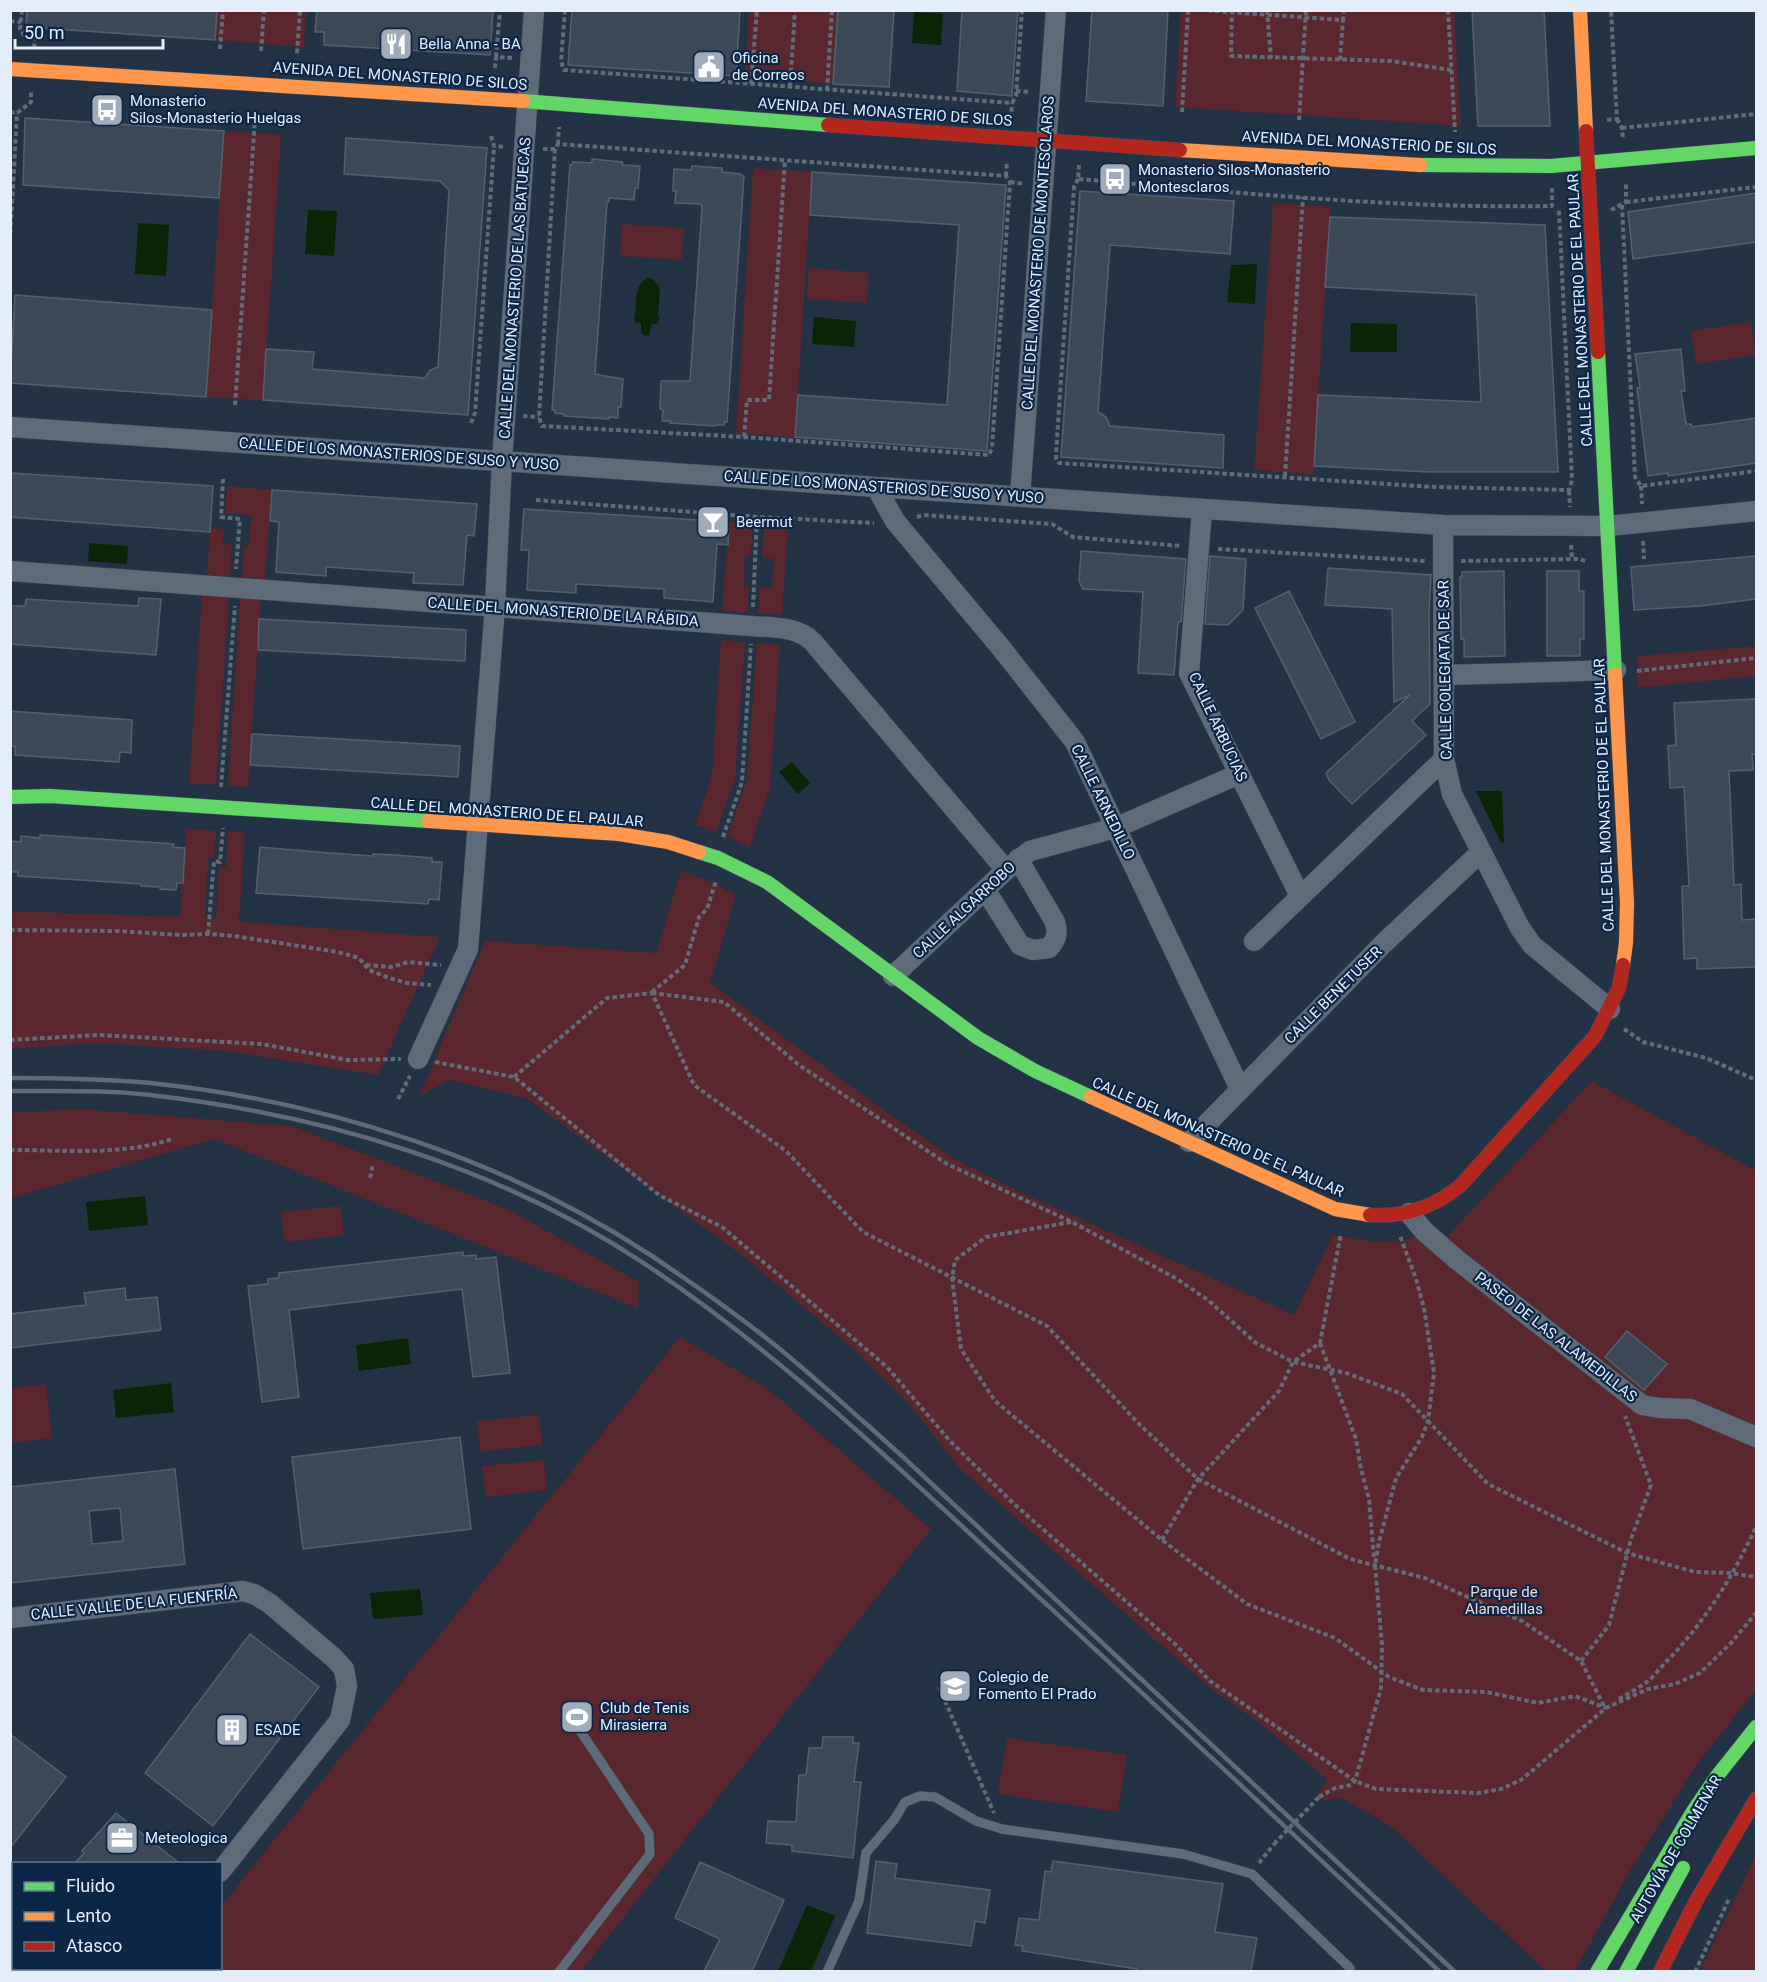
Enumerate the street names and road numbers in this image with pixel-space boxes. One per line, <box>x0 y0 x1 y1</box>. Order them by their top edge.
street label: AVENIDA DEL MONASTERIO DE SILOS <box>272 58 528 94</box>
street label: AVENIDA DEL MONASTERIO DE SILOS <box>757 94 1013 130</box>
street label: CALLE DEL MONASTERIO DE MONTESCLAROS <box>1018 95 1058 411</box>
street label: AVENIDA DEL MONASTERIO DE SILOS <box>1241 127 1497 159</box>
street label: CALLE DEL MONASTERIO DE LAS BATUECAS <box>495 136 535 439</box>
street label: CALLE DEL MONASTERIO DE EL PAULAR <box>1564 173 1596 447</box>
street label: CALLE DE LOS MONASTERIOS DE SUSO Y YUSO <box>238 434 560 474</box>
street label: CALLE DE LOS MONASTERIOS DE SUSO Y YUSO <box>723 467 1045 507</box>
street label: CALLE COLEGIATA DE SAR <box>1434 580 1456 760</box>
street label: CALLE DEL MONASTERIO DE LA RÁBIDA <box>427 594 699 630</box>
street label: CALLE DEL MONASTERIO DE EL PAULAR <box>1590 658 1618 932</box>
street label: CALLE ARBUCIAS <box>1185 669 1251 785</box>
street label: CALLE ARNEDILLO <box>1067 741 1139 863</box>
street label: CALLE DEL MONASTERIO DE EL PAULAR <box>370 793 644 831</box>
street label: CALLE ALGARROBO <box>909 858 1019 962</box>
street label: CALLE BENETUSER <box>1280 942 1386 1048</box>
street label: CALLE DEL MONASTERIO DE EL PAULAR <box>1089 1073 1347 1201</box>
street label: PASEO DE LAS ALAMEDILLAS <box>1471 1268 1641 1406</box>
street label: CALLE VALLE DE LA FUENFRÍA <box>30 1584 238 1624</box>
street label: AUTOVÍA DE COLMENAR <box>1626 1772 1726 1926</box>

